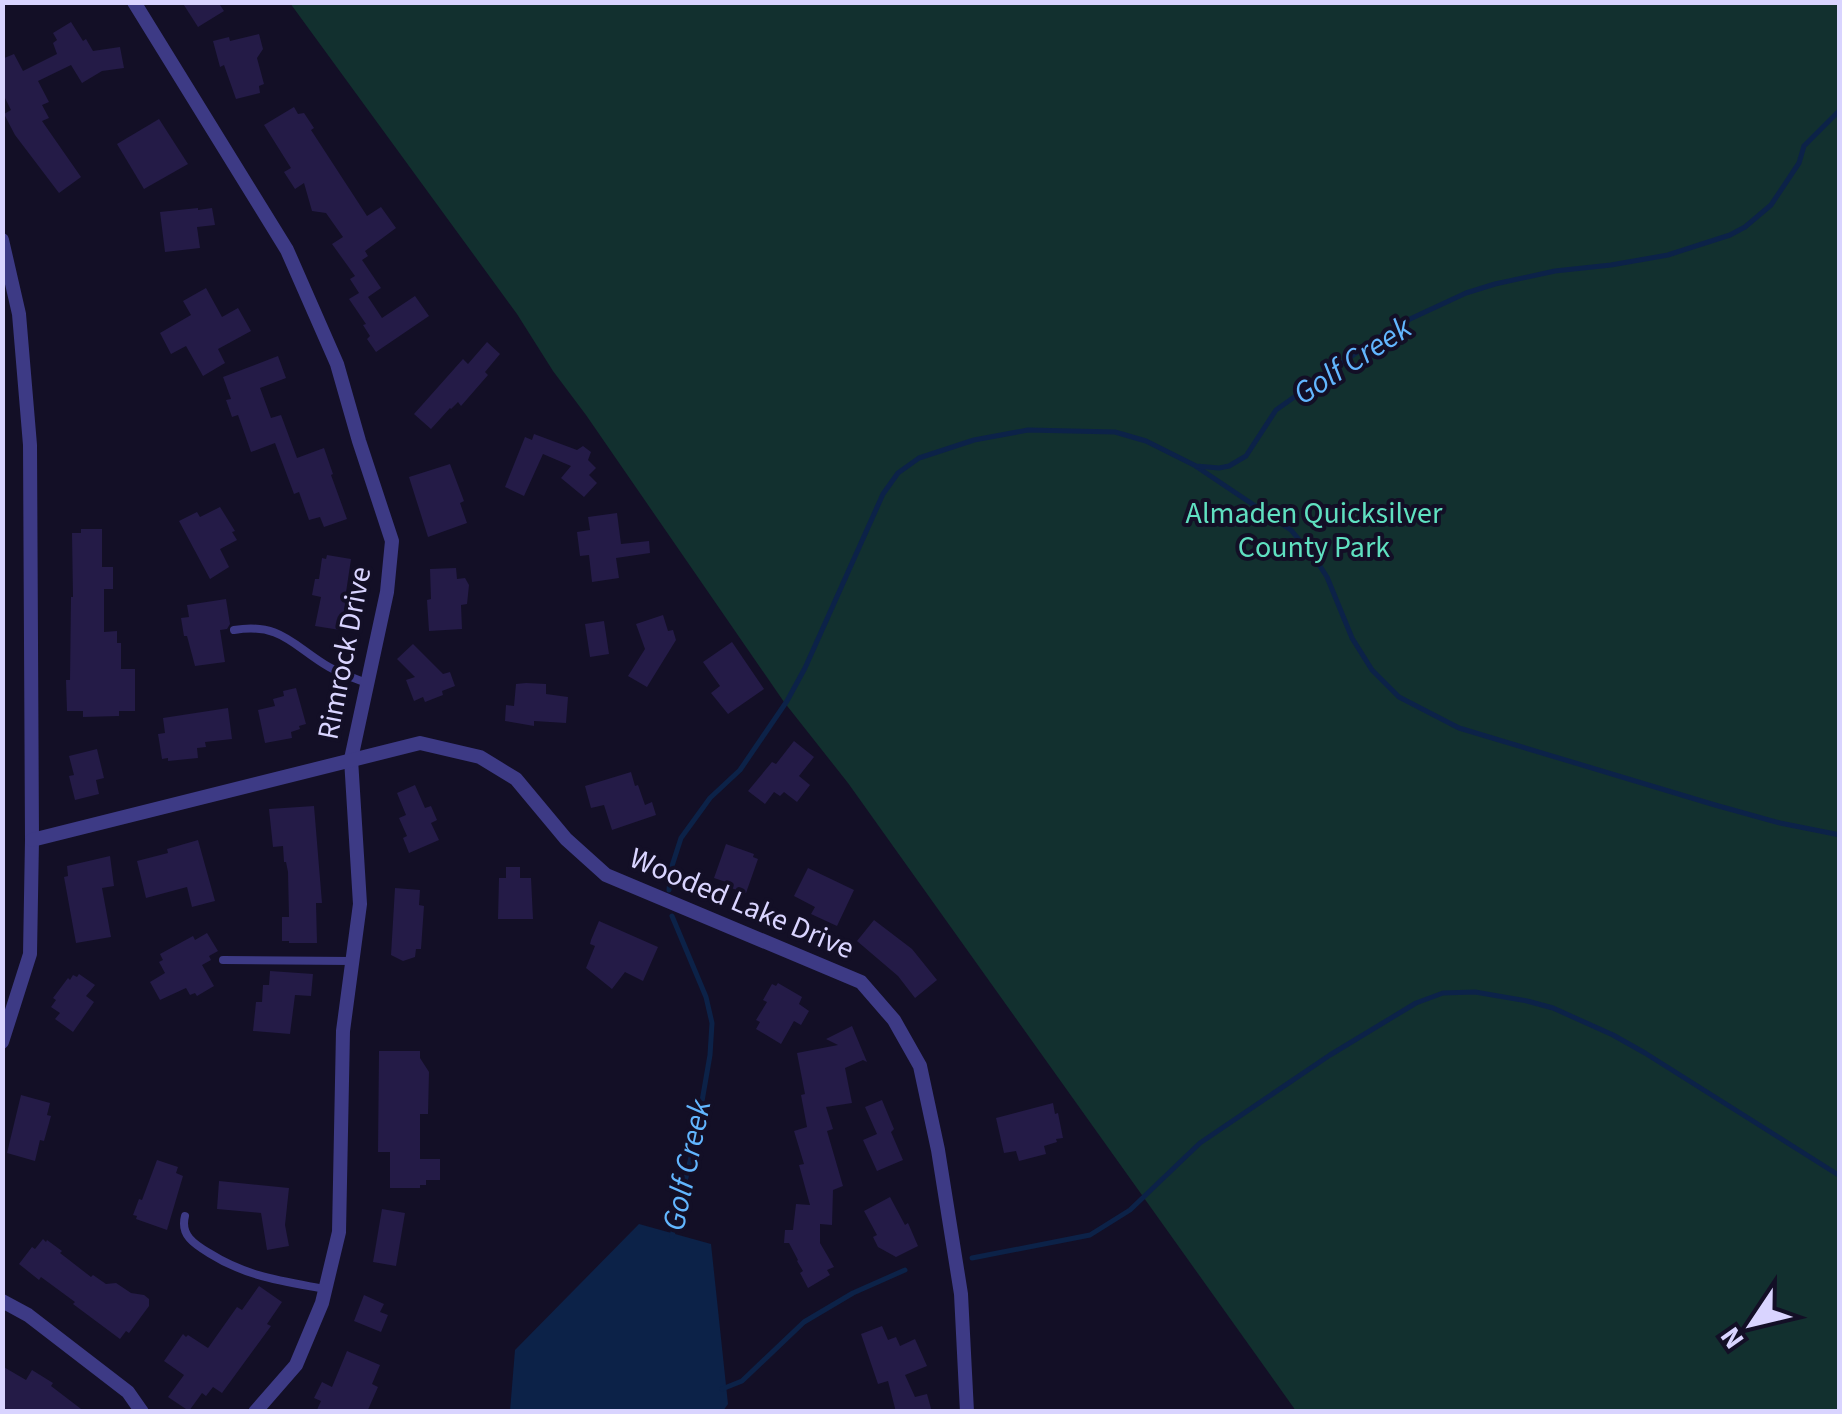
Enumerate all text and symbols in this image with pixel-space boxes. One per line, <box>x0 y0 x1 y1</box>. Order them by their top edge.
water label: Golf Creek <box>1284 305 1421 416</box>
park label: Almaden Quicksilver County Park <box>1186 492 1443 569</box>
street label: Rimrock Drive <box>307 563 382 743</box>
street label: Wooded Lake Drive <box>623 837 861 970</box>
water label: Golf Creek <box>651 1095 723 1235</box>
north arrow <box>1702 1274 1802 1374</box>
text: N <box>1711 1319 1754 1357</box>

